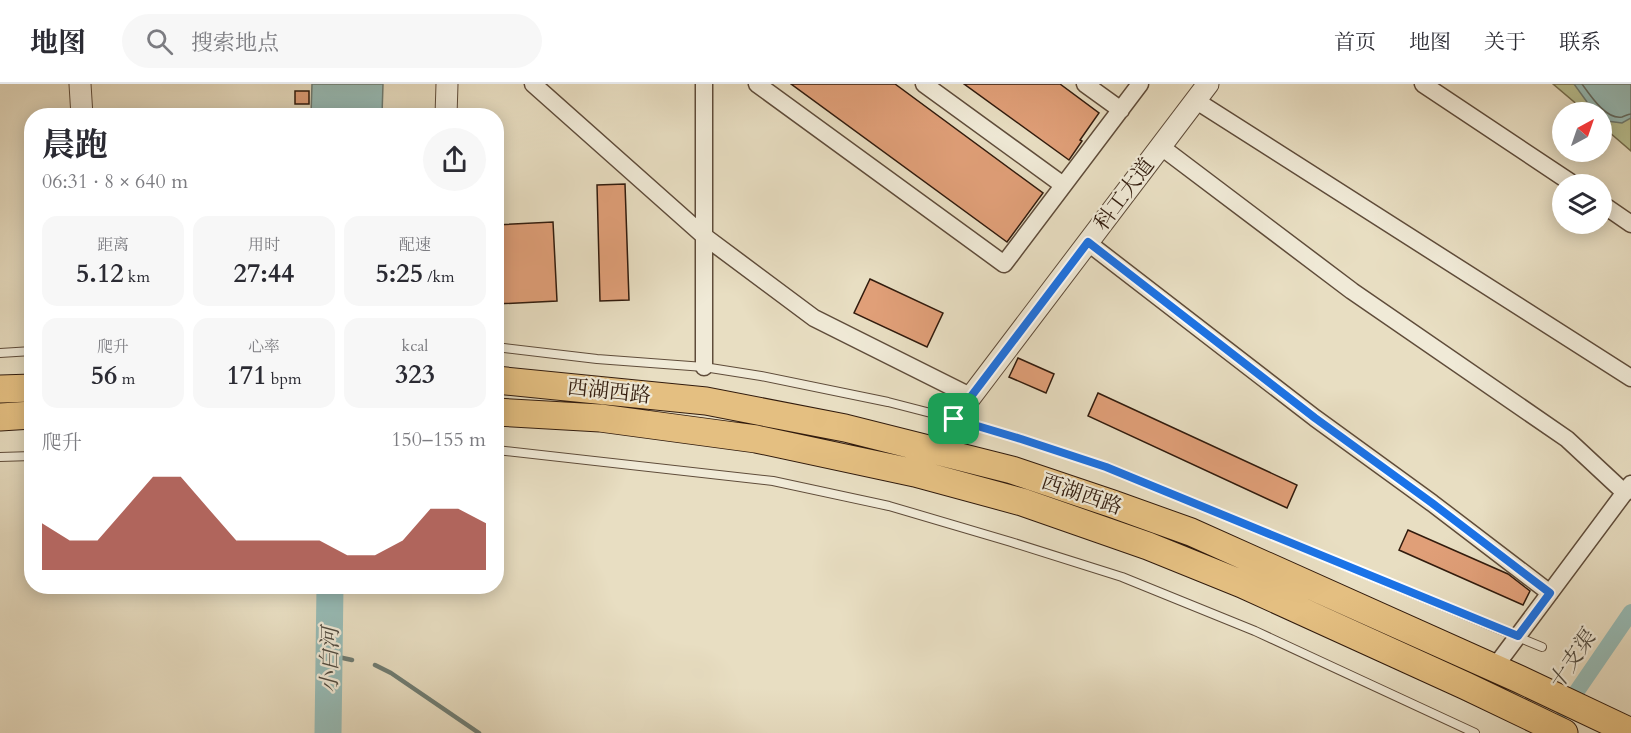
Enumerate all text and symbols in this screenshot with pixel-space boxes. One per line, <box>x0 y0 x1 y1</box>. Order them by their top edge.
search box <box>122 14 542 68</box>
text: 地图 <box>30 24 86 62</box>
icon: search <box>143 25 176 58</box>
text: 搜索地点 <box>191 28 279 58</box>
text: 首页 <box>1334 28 1376 57</box>
text: 地图 <box>1409 28 1451 57</box>
text: 关于 <box>1484 28 1526 57</box>
text: 联系 <box>1559 28 1601 57</box>
north arrow <box>1552 102 1612 162</box>
map controls <box>1552 102 1612 234</box>
text: 晨跑 <box>42 123 108 168</box>
button: share <box>423 128 486 191</box>
street label: 科工大道 <box>1088 152 1161 237</box>
text: 06:31 · 8 × 640 m <box>42 168 188 195</box>
button: layers <box>1552 174 1612 234</box>
text: 距离 <box>97 234 129 256</box>
text: 用时 <box>248 234 280 256</box>
text: 配速 <box>399 234 431 256</box>
text: 5.12 <box>76 256 124 291</box>
text: 27:44 <box>234 256 294 291</box>
text: 5:25 <box>375 256 423 291</box>
text: km <box>124 266 150 288</box>
text: /km <box>423 266 455 288</box>
text: kcal <box>402 335 428 357</box>
text: 爬升 <box>97 336 129 358</box>
text: 心率 <box>248 336 280 358</box>
text: 323 <box>395 357 435 392</box>
text: 56 <box>91 358 117 393</box>
text: 171 <box>227 358 267 393</box>
text: m <box>117 368 135 390</box>
text: bpm <box>267 368 301 390</box>
street label: 西湖西路 <box>566 373 652 410</box>
pin <box>928 393 979 444</box>
icon: arrive <box>937 402 970 435</box>
text: 150–155 m <box>391 426 486 453</box>
text: 爬升 <box>42 429 82 456</box>
street label: 西湖西路 <box>1037 467 1126 522</box>
water label: 十支渠 <box>1541 622 1604 696</box>
water label: 小白河 <box>314 623 346 693</box>

